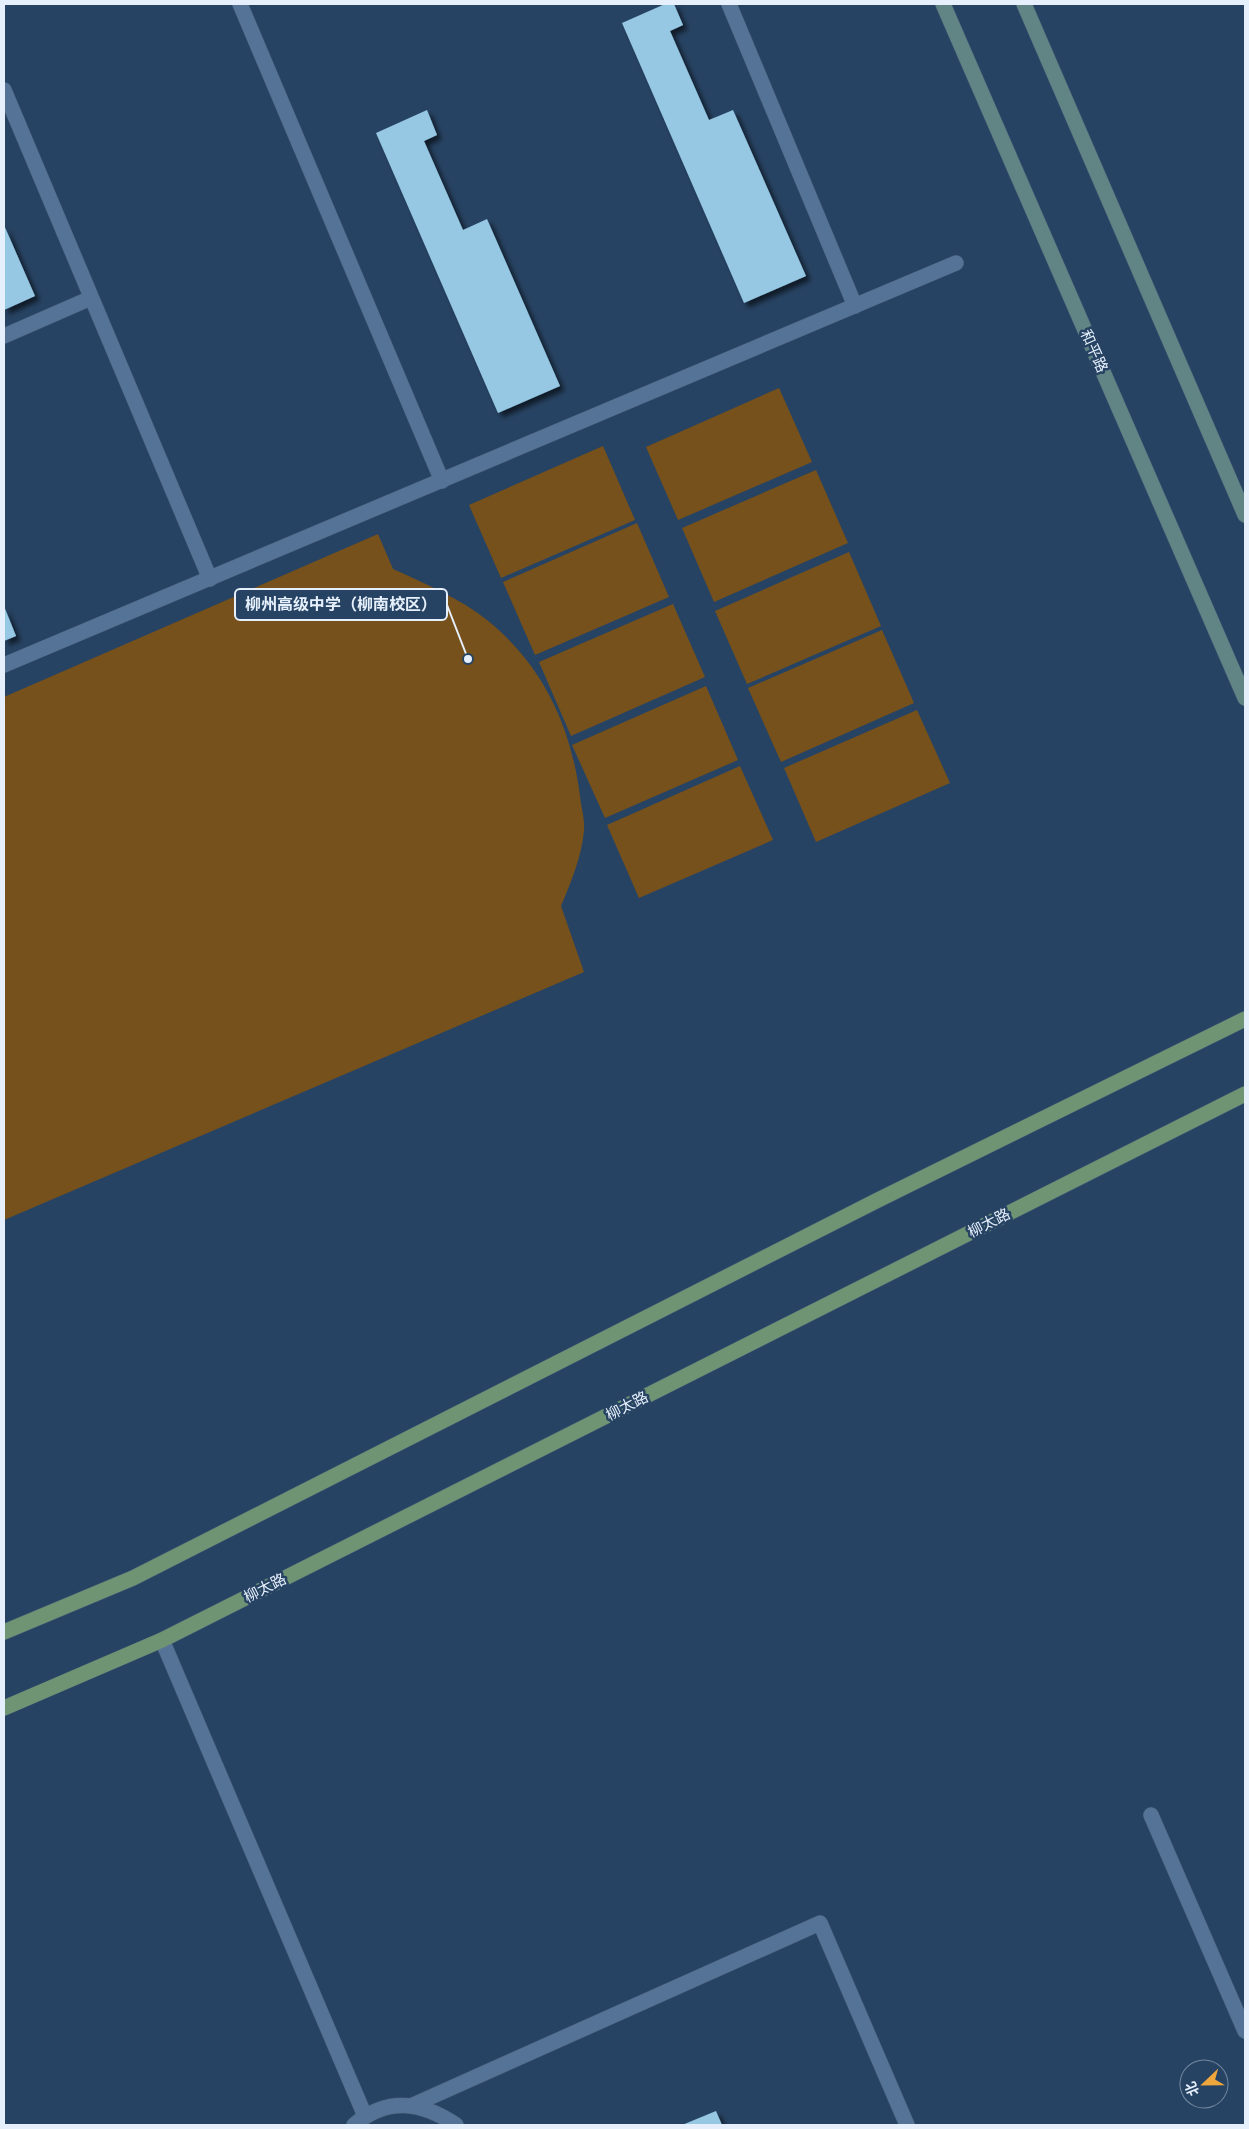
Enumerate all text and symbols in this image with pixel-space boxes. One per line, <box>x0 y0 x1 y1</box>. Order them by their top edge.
street label: 和平路 <box>1077 327 1111 375</box>
callout: 柳州高级中学（柳南校区） <box>235 589 447 620</box>
text: 柳州高级中学（柳南校区） <box>245 595 437 614</box>
street label: 柳太路 <box>965 1205 1013 1241</box>
street label: 柳太路 <box>603 1388 651 1424</box>
street label: 柳太路 <box>241 1570 289 1606</box>
north arrow <box>1179 2059 1229 2109</box>
text: 北 <box>1181 2079 1203 2099</box>

